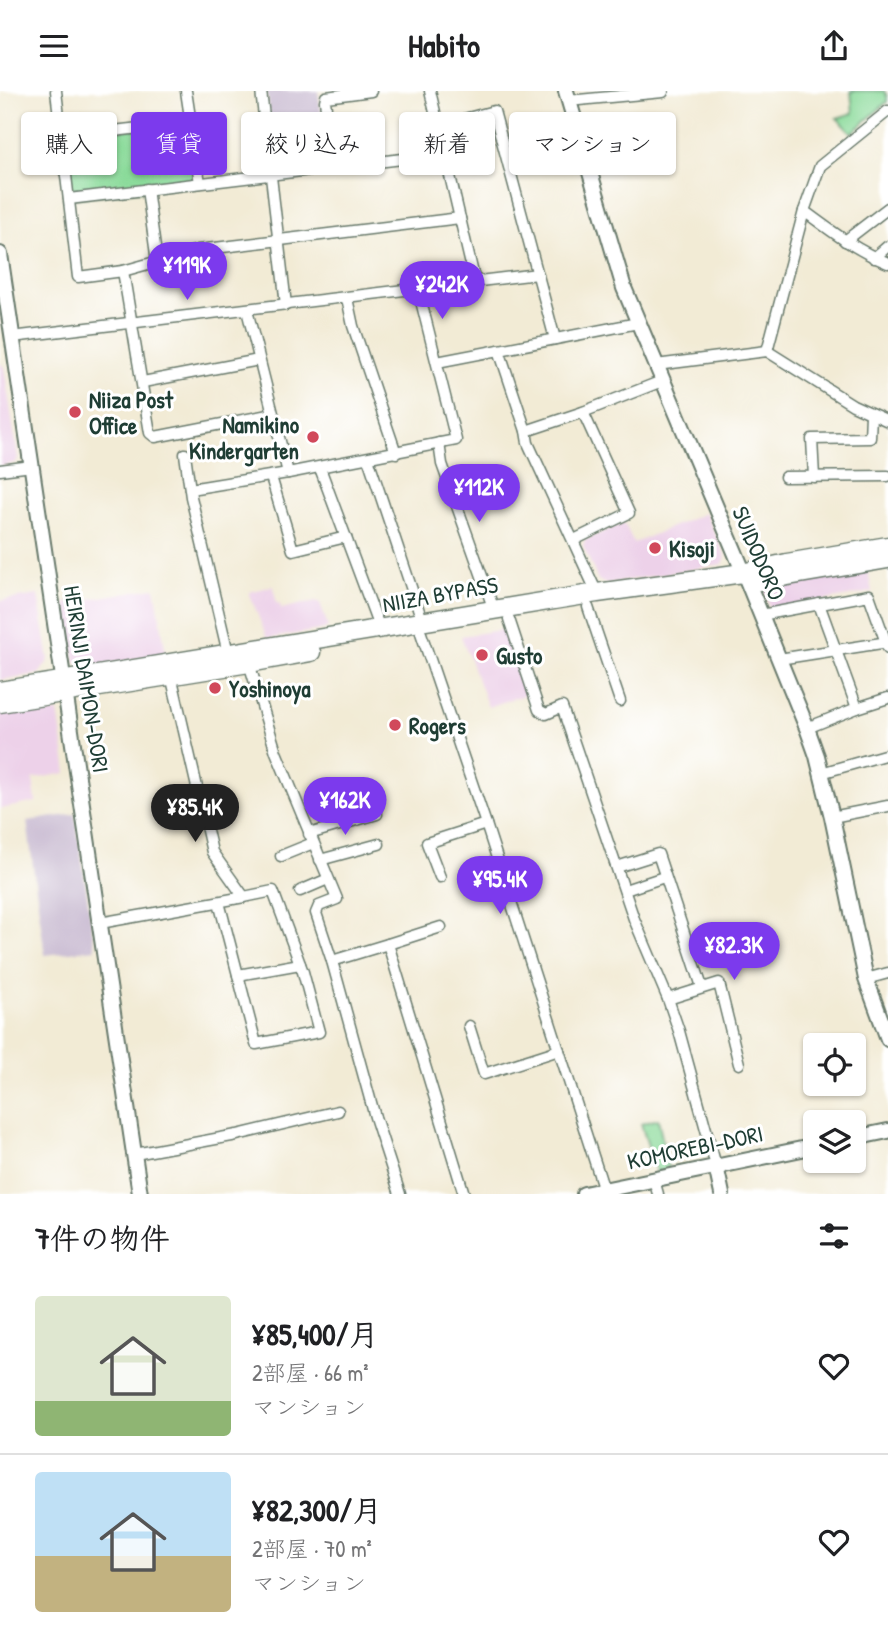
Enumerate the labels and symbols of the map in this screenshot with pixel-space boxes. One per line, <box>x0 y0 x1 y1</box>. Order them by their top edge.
pin: ¥119K <box>138 243 236 302</box>
pin: ¥242K <box>393 261 491 321</box>
place label: Niiza Post Office <box>89 384 174 441</box>
marker: Niiza Post Office <box>67 404 83 420</box>
place label: Namikino Kindergarten <box>189 409 300 467</box>
marker: Namikino Kindergarten <box>305 429 321 445</box>
pin: ¥112K <box>430 465 528 524</box>
street label: SUIDODORO <box>725 501 793 605</box>
place label: Kisoji <box>669 533 715 564</box>
marker: Kisoji <box>647 540 663 556</box>
street label: NIIZA BYPASS <box>380 569 500 619</box>
street label: HEIRINJI DAIMON-DORI <box>57 583 117 775</box>
place label: Gusto <box>496 640 543 671</box>
marker: Gusto <box>474 647 490 663</box>
place label: Yoshinoya <box>229 673 311 705</box>
marker: Yoshinoya <box>207 680 223 696</box>
place label: Rogers <box>409 710 466 742</box>
marker: Rogers <box>387 717 403 733</box>
pin: ¥162K <box>296 777 394 837</box>
pin: ¥85.4K <box>138 785 252 844</box>
pin: ¥95.4K <box>443 857 557 916</box>
pin: ¥82.3K <box>677 923 791 982</box>
street label: KOMOREBI-DORI <box>624 1118 766 1176</box>

